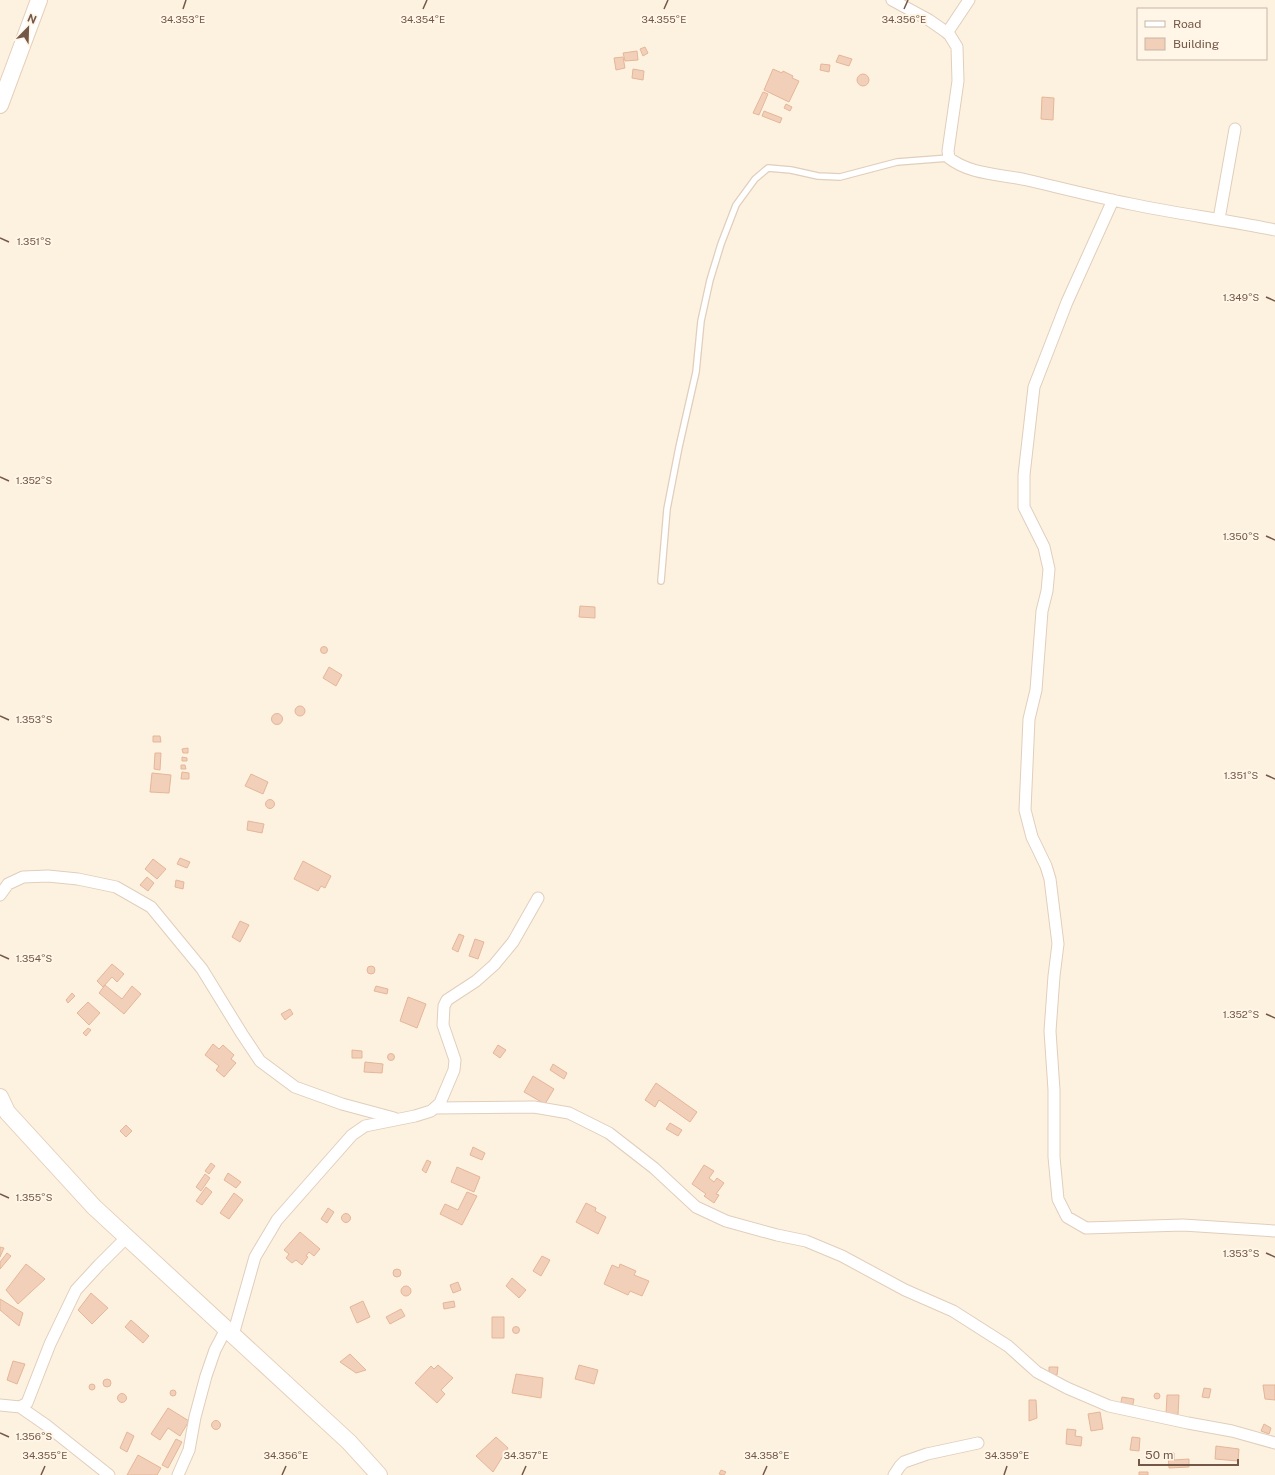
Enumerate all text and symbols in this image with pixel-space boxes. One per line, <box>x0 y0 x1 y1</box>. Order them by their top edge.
north arrow <box>8 8 48 48</box>
legend <box>1137 8 1267 60</box>
text: N <box>26 12 38 26</box>
text: 34.353°E <box>161 13 205 25</box>
text: 34.354°E <box>401 13 445 25</box>
text: 34.355°E <box>642 13 686 25</box>
text: 34.356°E <box>882 13 926 25</box>
text: Road <box>1173 17 1201 31</box>
text: Building <box>1173 37 1219 51</box>
text: 1.351°S <box>17 235 52 247</box>
text: 1.349°S <box>1223 291 1260 303</box>
text: 1.352°S <box>16 474 52 486</box>
text: 1.350°S <box>1223 530 1260 542</box>
text: 1.353°S <box>16 713 53 725</box>
text: 1.351°S <box>1224 769 1259 781</box>
text: 1.354°S <box>16 952 53 964</box>
text: 1.352°S <box>1223 1008 1259 1020</box>
text: 1.355°S <box>16 1191 53 1203</box>
text: 1.353°S <box>1223 1247 1260 1259</box>
text: 1.356°S <box>16 1430 53 1442</box>
scale bar <box>1139 1441 1238 1467</box>
text: 50 m <box>1145 1448 1173 1462</box>
text: 34.355°E <box>23 1449 67 1461</box>
text: 34.356°E <box>264 1449 308 1461</box>
text: 34.357°E <box>504 1449 548 1461</box>
text: 34.358°E <box>745 1449 789 1461</box>
text: 34.359°E <box>985 1449 1029 1461</box>

